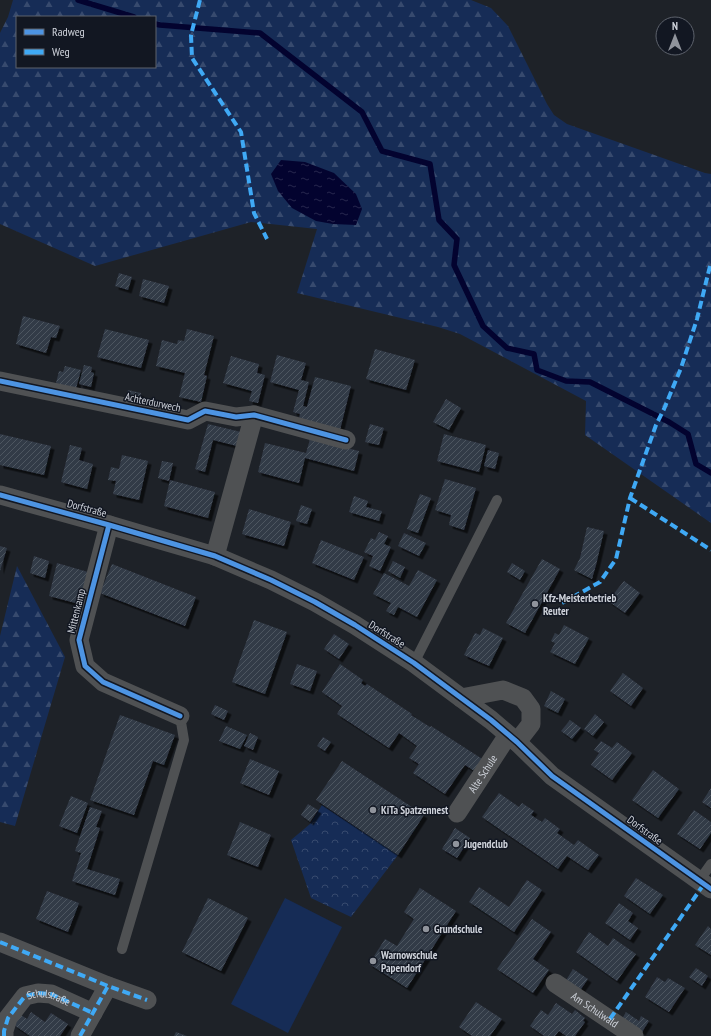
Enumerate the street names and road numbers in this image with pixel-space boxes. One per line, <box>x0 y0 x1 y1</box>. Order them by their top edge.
street label: Achterdurwech <box>124 389 182 415</box>
street label: Dorfstraße <box>66 496 109 520</box>
street label: Mittenkamp <box>64 587 88 635</box>
street label: Dorfstraße <box>366 617 408 651</box>
street label: Alte Schule <box>465 751 501 795</box>
street label: Dorfstraße <box>625 812 666 848</box>
street label: Schulstraße <box>25 986 73 1009</box>
street label: Am Schulwald <box>569 989 621 1031</box>

